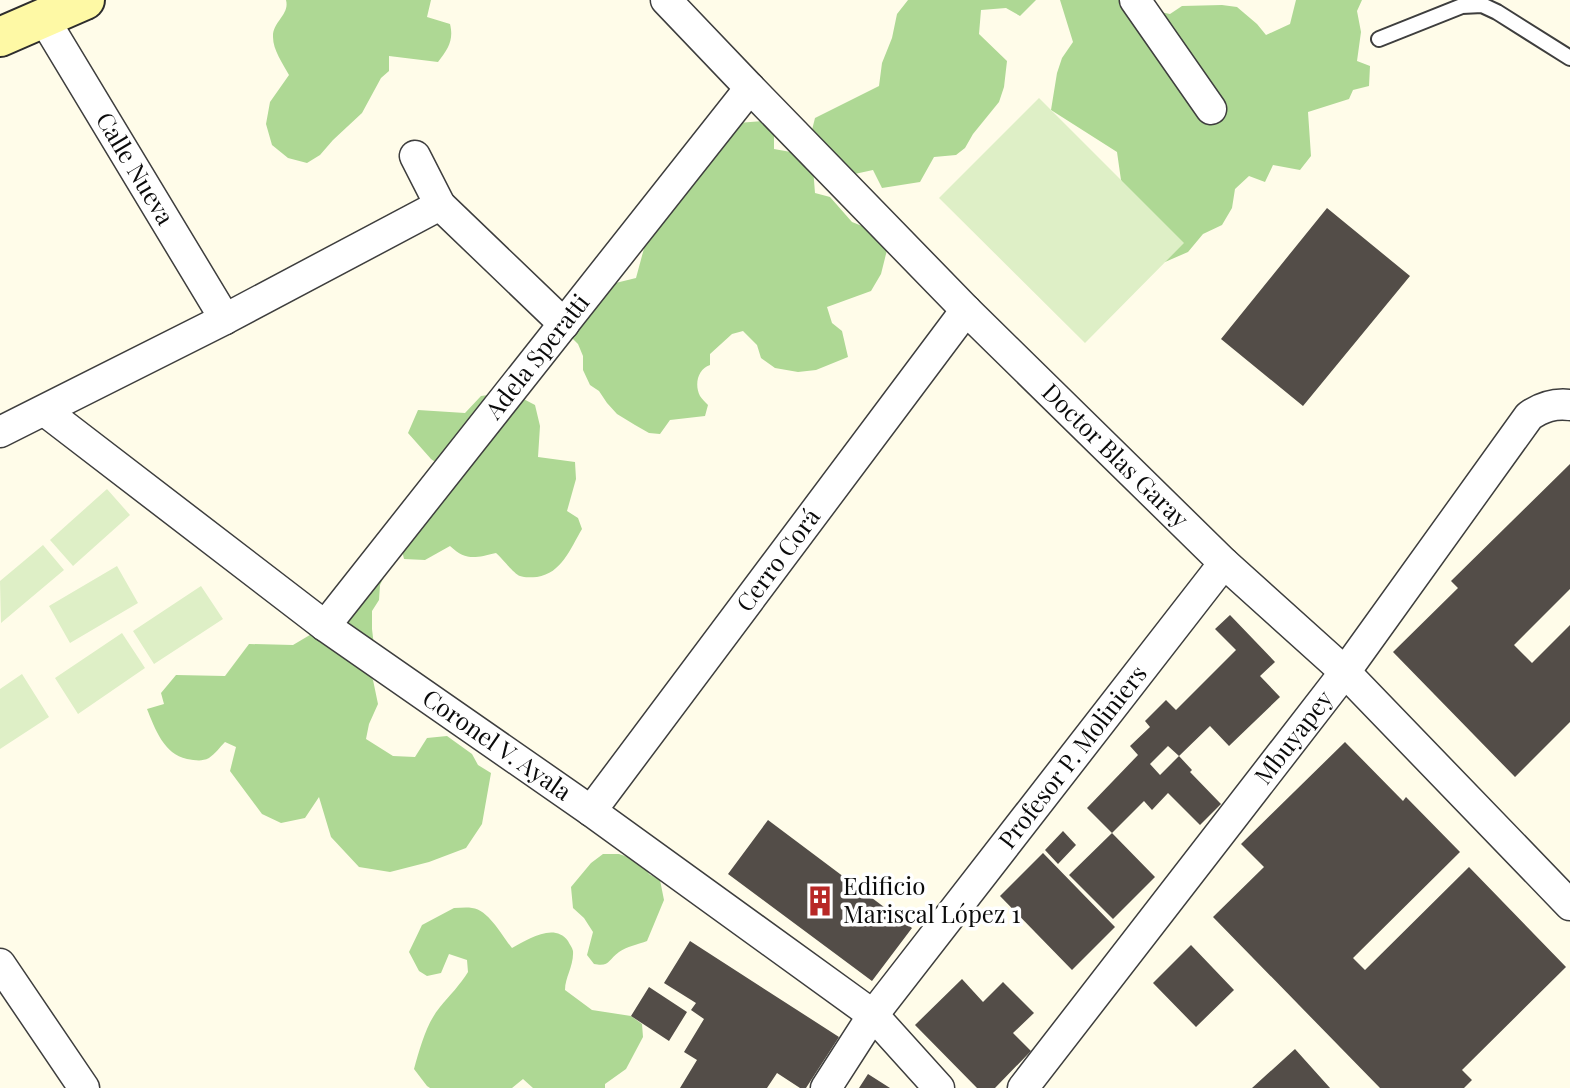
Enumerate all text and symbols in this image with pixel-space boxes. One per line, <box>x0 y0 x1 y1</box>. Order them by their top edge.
street label: Calle Nueva <box>90 105 182 230</box>
street label: Adela Speratti <box>476 287 595 425</box>
street label: Doctor Blas Garay <box>1036 375 1197 534</box>
street label: Cerro Corá <box>728 501 826 617</box>
street label: Profesor P. Moliniers <box>990 658 1153 854</box>
street label: Coronel V. Ayala <box>417 681 578 807</box>
street label: Mbuyapey <box>1246 683 1339 790</box>
place label: Edificio Mariscal López 1 <box>843 869 1020 929</box>
building icon: Edificio Mariscal López 1 <box>803 884 837 918</box>

